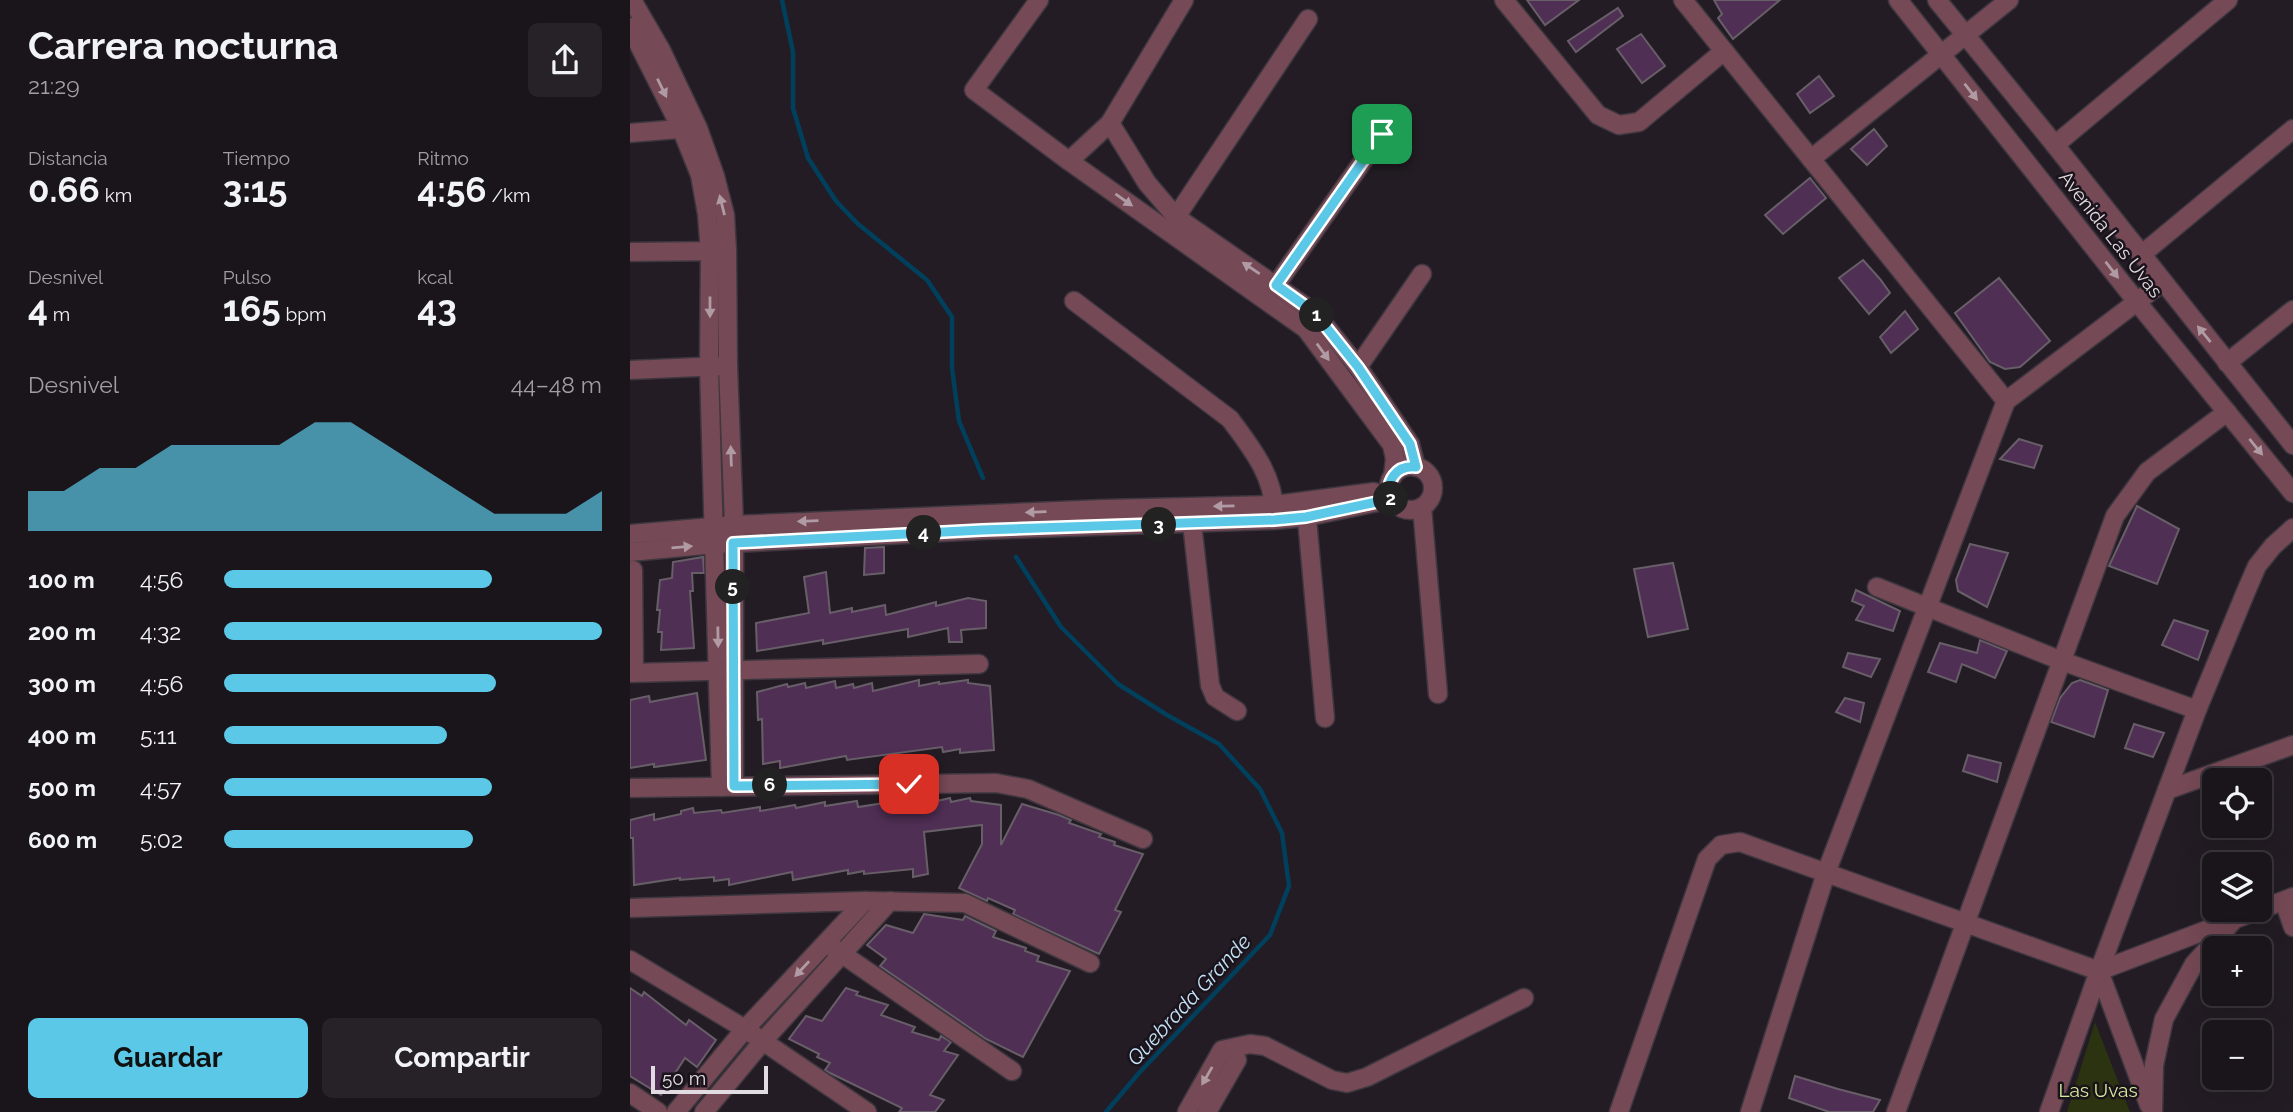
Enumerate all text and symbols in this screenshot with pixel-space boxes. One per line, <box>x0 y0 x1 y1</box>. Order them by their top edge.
text: Carrera nocturna <box>28 23 338 68</box>
button: share <box>528 23 602 97</box>
text: 21:29 <box>28 72 80 99</box>
one-way arrow <box>656 78 667 98</box>
one-way arrow <box>1963 83 1978 100</box>
pin <box>1352 104 1412 164</box>
icon: arrive <box>1363 115 1401 153</box>
text: Distancia <box>28 147 108 169</box>
text: Tiempo <box>223 147 290 169</box>
text: Ritmo <box>417 147 469 169</box>
street label: Avenida Las Uvas <box>2055 166 2167 302</box>
text: 0.66 <box>28 169 100 210</box>
text: 3:15 <box>223 169 288 210</box>
text: 4:56 <box>417 169 487 210</box>
text: km <box>100 184 132 206</box>
text: /km <box>487 184 530 206</box>
one-way arrow <box>1115 193 1133 207</box>
one-way arrow <box>716 194 727 216</box>
one-way arrow <box>2104 261 2119 279</box>
one-way arrow <box>1242 262 1261 275</box>
text: Desnivel <box>28 266 103 288</box>
text: Pulso <box>223 266 271 288</box>
text: kcal <box>417 266 453 288</box>
text: 4 <box>28 288 48 329</box>
text: 165 <box>223 288 281 329</box>
text: 43 <box>417 288 457 329</box>
one-way arrow <box>704 296 716 318</box>
pin: 1 <box>1300 298 1334 332</box>
text: m <box>48 303 70 325</box>
text: bpm <box>281 303 326 325</box>
text: 1 <box>1312 303 1321 325</box>
one-way arrow <box>2198 325 2212 343</box>
one-way arrow <box>1316 343 1331 361</box>
text: Desnivel <box>28 371 119 398</box>
text: 44–48 m <box>511 371 602 398</box>
one-way arrow <box>2248 437 2263 455</box>
one-way arrow <box>725 445 736 467</box>
pin: 2 <box>1374 482 1408 516</box>
text: 2 <box>1385 487 1396 509</box>
one-way arrow <box>1212 500 1234 512</box>
one-way arrow <box>1024 506 1046 517</box>
pin: 3 <box>1142 508 1176 542</box>
text: 3 <box>1153 513 1164 535</box>
one-way arrow <box>797 516 819 527</box>
pin: 4 <box>906 516 942 550</box>
text: 4 <box>918 521 929 543</box>
one-way arrow <box>671 541 693 552</box>
text: 100 m <box>28 566 95 593</box>
text: 4:56 <box>140 566 183 593</box>
pin: 5 <box>716 570 750 604</box>
text: 5 <box>727 575 738 597</box>
text: 200 m <box>28 618 96 645</box>
text: 4:32 <box>140 618 181 645</box>
one-way arrow <box>712 626 723 648</box>
text: 300 m <box>28 670 96 697</box>
text: 4:56 <box>140 670 183 697</box>
text: 400 m <box>28 722 96 749</box>
text: 5:11 <box>140 722 177 749</box>
pin <box>879 754 939 814</box>
icon: check <box>890 765 928 803</box>
pin: 6 <box>752 768 788 802</box>
map controls <box>2202 768 2272 1090</box>
button: locate <box>2202 768 2272 838</box>
text: 6 <box>764 773 775 795</box>
text: 500 m <box>28 774 96 801</box>
text: 4:57 <box>140 774 182 801</box>
text: 600 m <box>28 826 97 853</box>
text: 5:02 <box>140 826 183 853</box>
button: layers <box>2202 852 2272 922</box>
water label: Quebrada Grande <box>1122 929 1256 1070</box>
button: + <box>2202 936 2272 1006</box>
one-way arrow <box>794 960 810 978</box>
button: Guardar <box>28 1018 308 1098</box>
button: Compartir <box>322 1018 602 1098</box>
button: − <box>2202 1020 2272 1090</box>
scale bar <box>651 1063 768 1095</box>
text: 50 m <box>662 1067 706 1089</box>
one-way arrow <box>1201 1067 1214 1086</box>
park label: Las Uvas <box>2058 1079 2138 1101</box>

